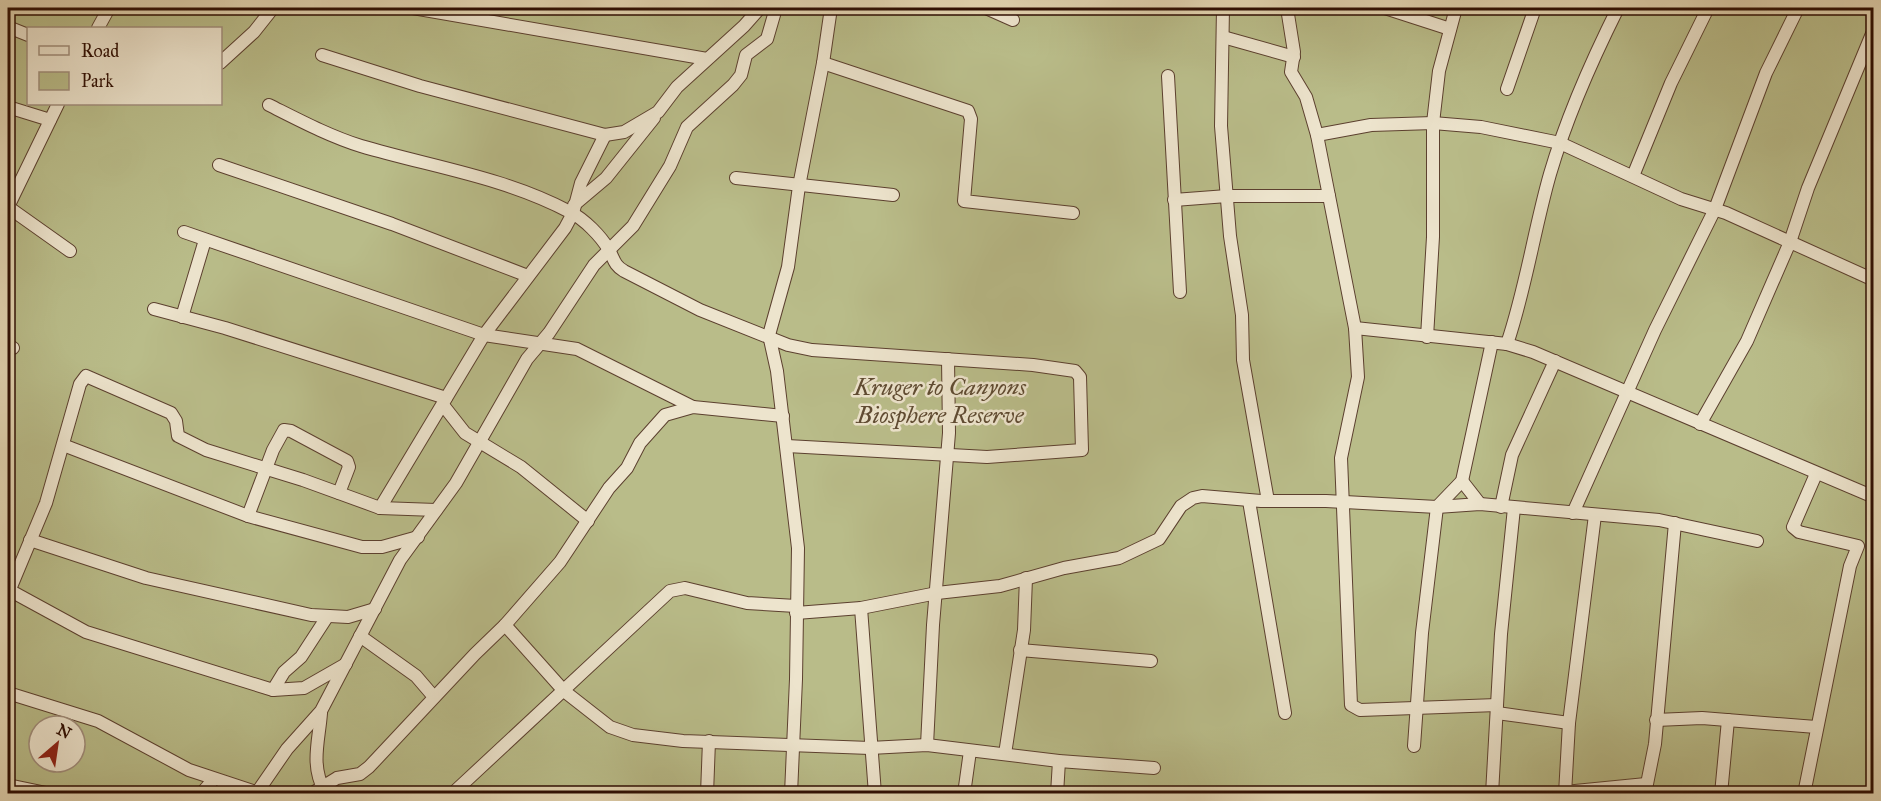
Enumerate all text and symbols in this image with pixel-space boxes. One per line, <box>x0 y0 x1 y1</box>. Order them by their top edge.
legend <box>27 27 222 105</box>
text: Road <box>81 40 119 62</box>
text: Park <box>81 70 114 92</box>
park label: Kruger to Canyons Biosphere Reserve <box>853 372 1027 430</box>
north arrow <box>27 714 87 774</box>
text: N <box>53 720 75 743</box>

